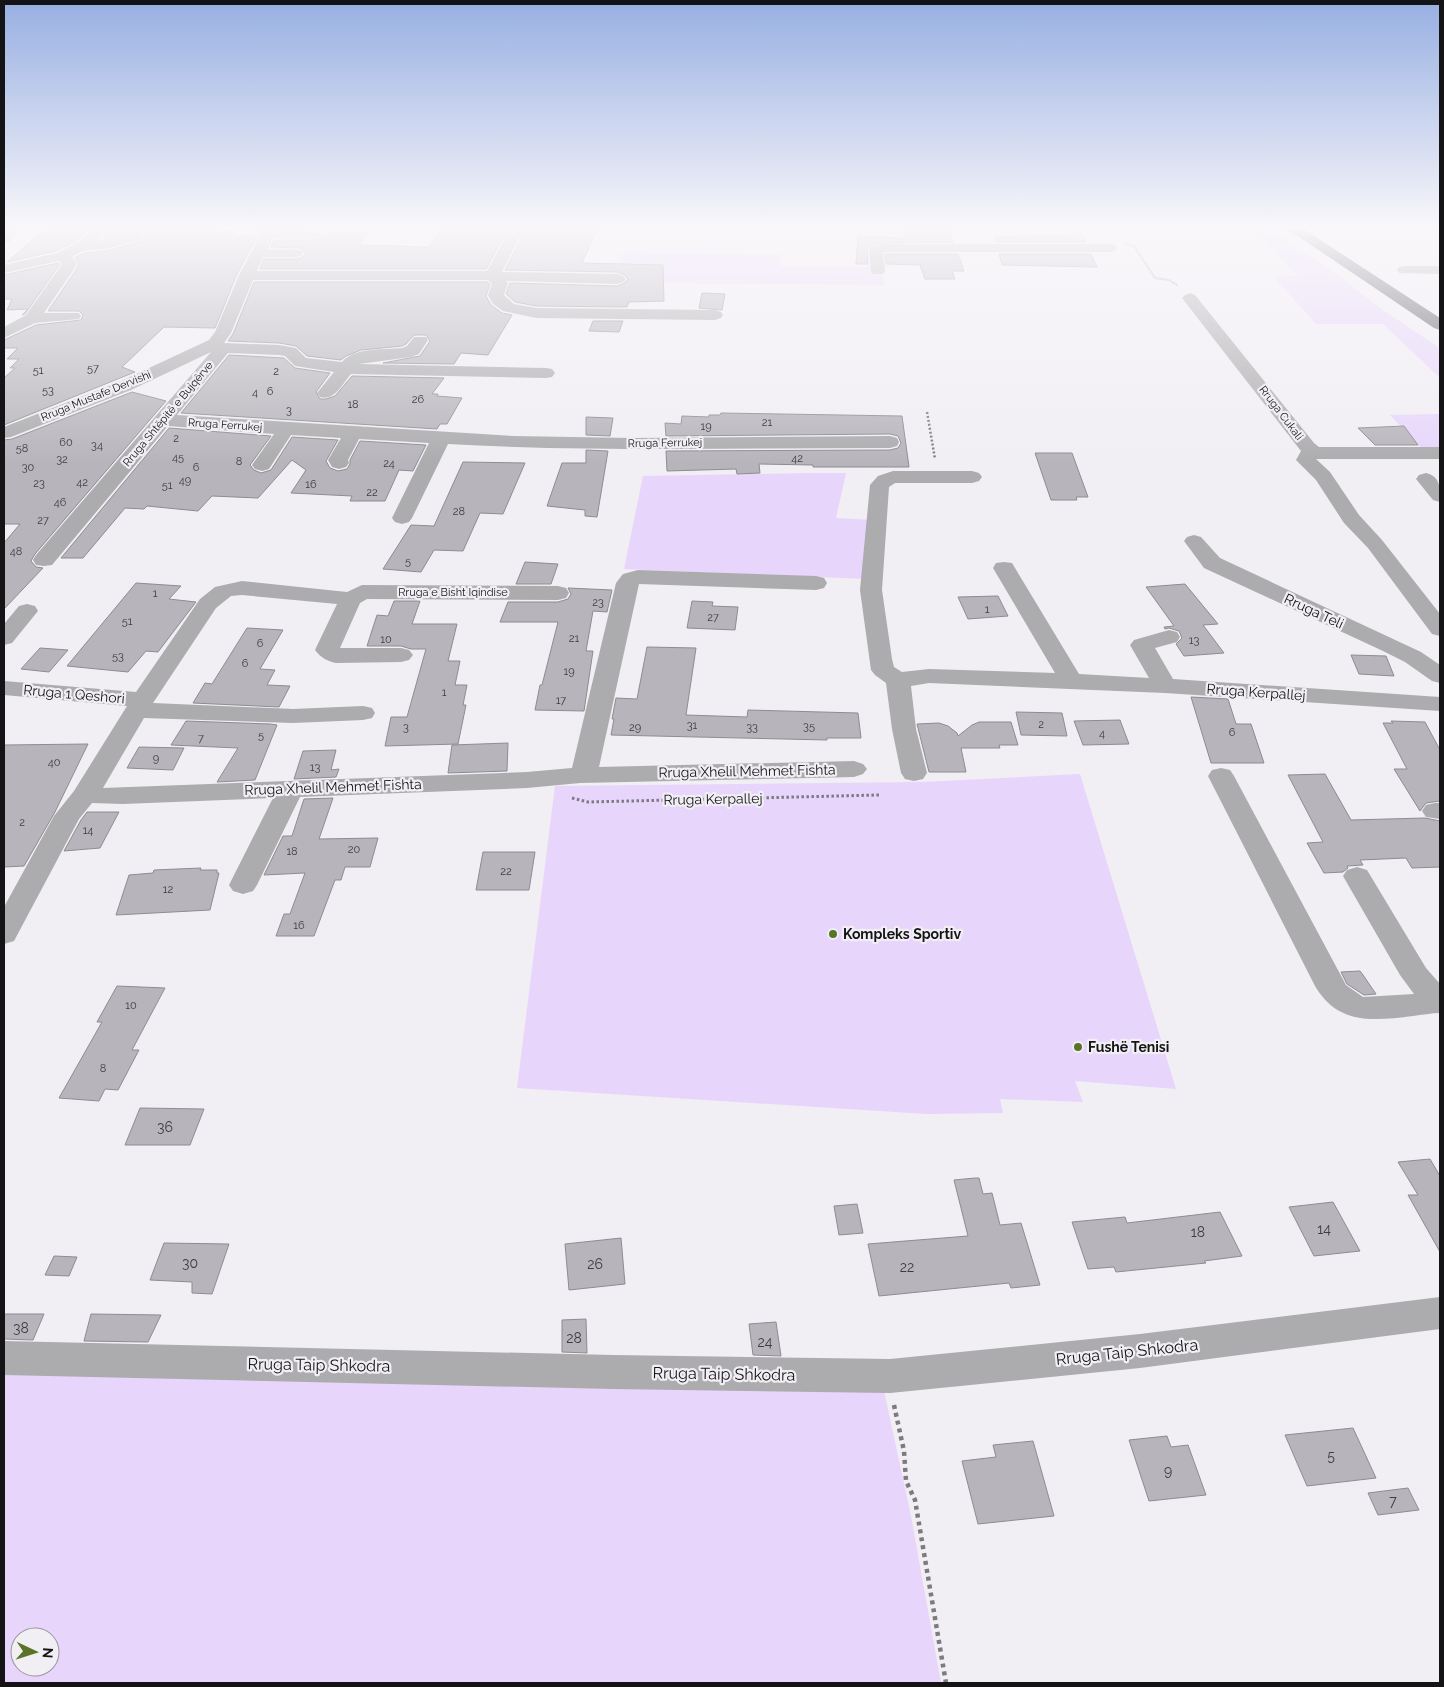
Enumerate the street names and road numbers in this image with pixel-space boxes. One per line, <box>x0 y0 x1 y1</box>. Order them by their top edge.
street label: Rruga Shtëpitë e Bujqërve <box>120 358 216 469</box>
street label: Rruga Mustafe Dervishi <box>39 368 153 424</box>
street label: Rruga Cukali <box>1256 383 1306 443</box>
street label: Rruga Ferrukej <box>187 416 263 434</box>
street label: Rruga Ferrukej <box>628 436 702 450</box>
street label: Rruga e Bisht Iqindise <box>398 586 508 599</box>
street label: Rruga Teli <box>1282 590 1346 632</box>
street label: Rruga Kerpallej <box>1206 681 1306 703</box>
street label: Rruga 1 Qeshori <box>23 682 125 706</box>
street label: Rruga Xhelil Mehmet Fishta <box>658 761 836 781</box>
street label: Rruga Xhelil Mehmet Fishta <box>244 776 422 798</box>
street label: Rruga Kerpallej <box>663 790 763 808</box>
street label: Rruga Taip Shkodra <box>1055 1335 1199 1369</box>
street label: Rruga Taip Shkodra <box>247 1354 391 1376</box>
street label: Rruga Taip Shkodra <box>652 1363 796 1385</box>

